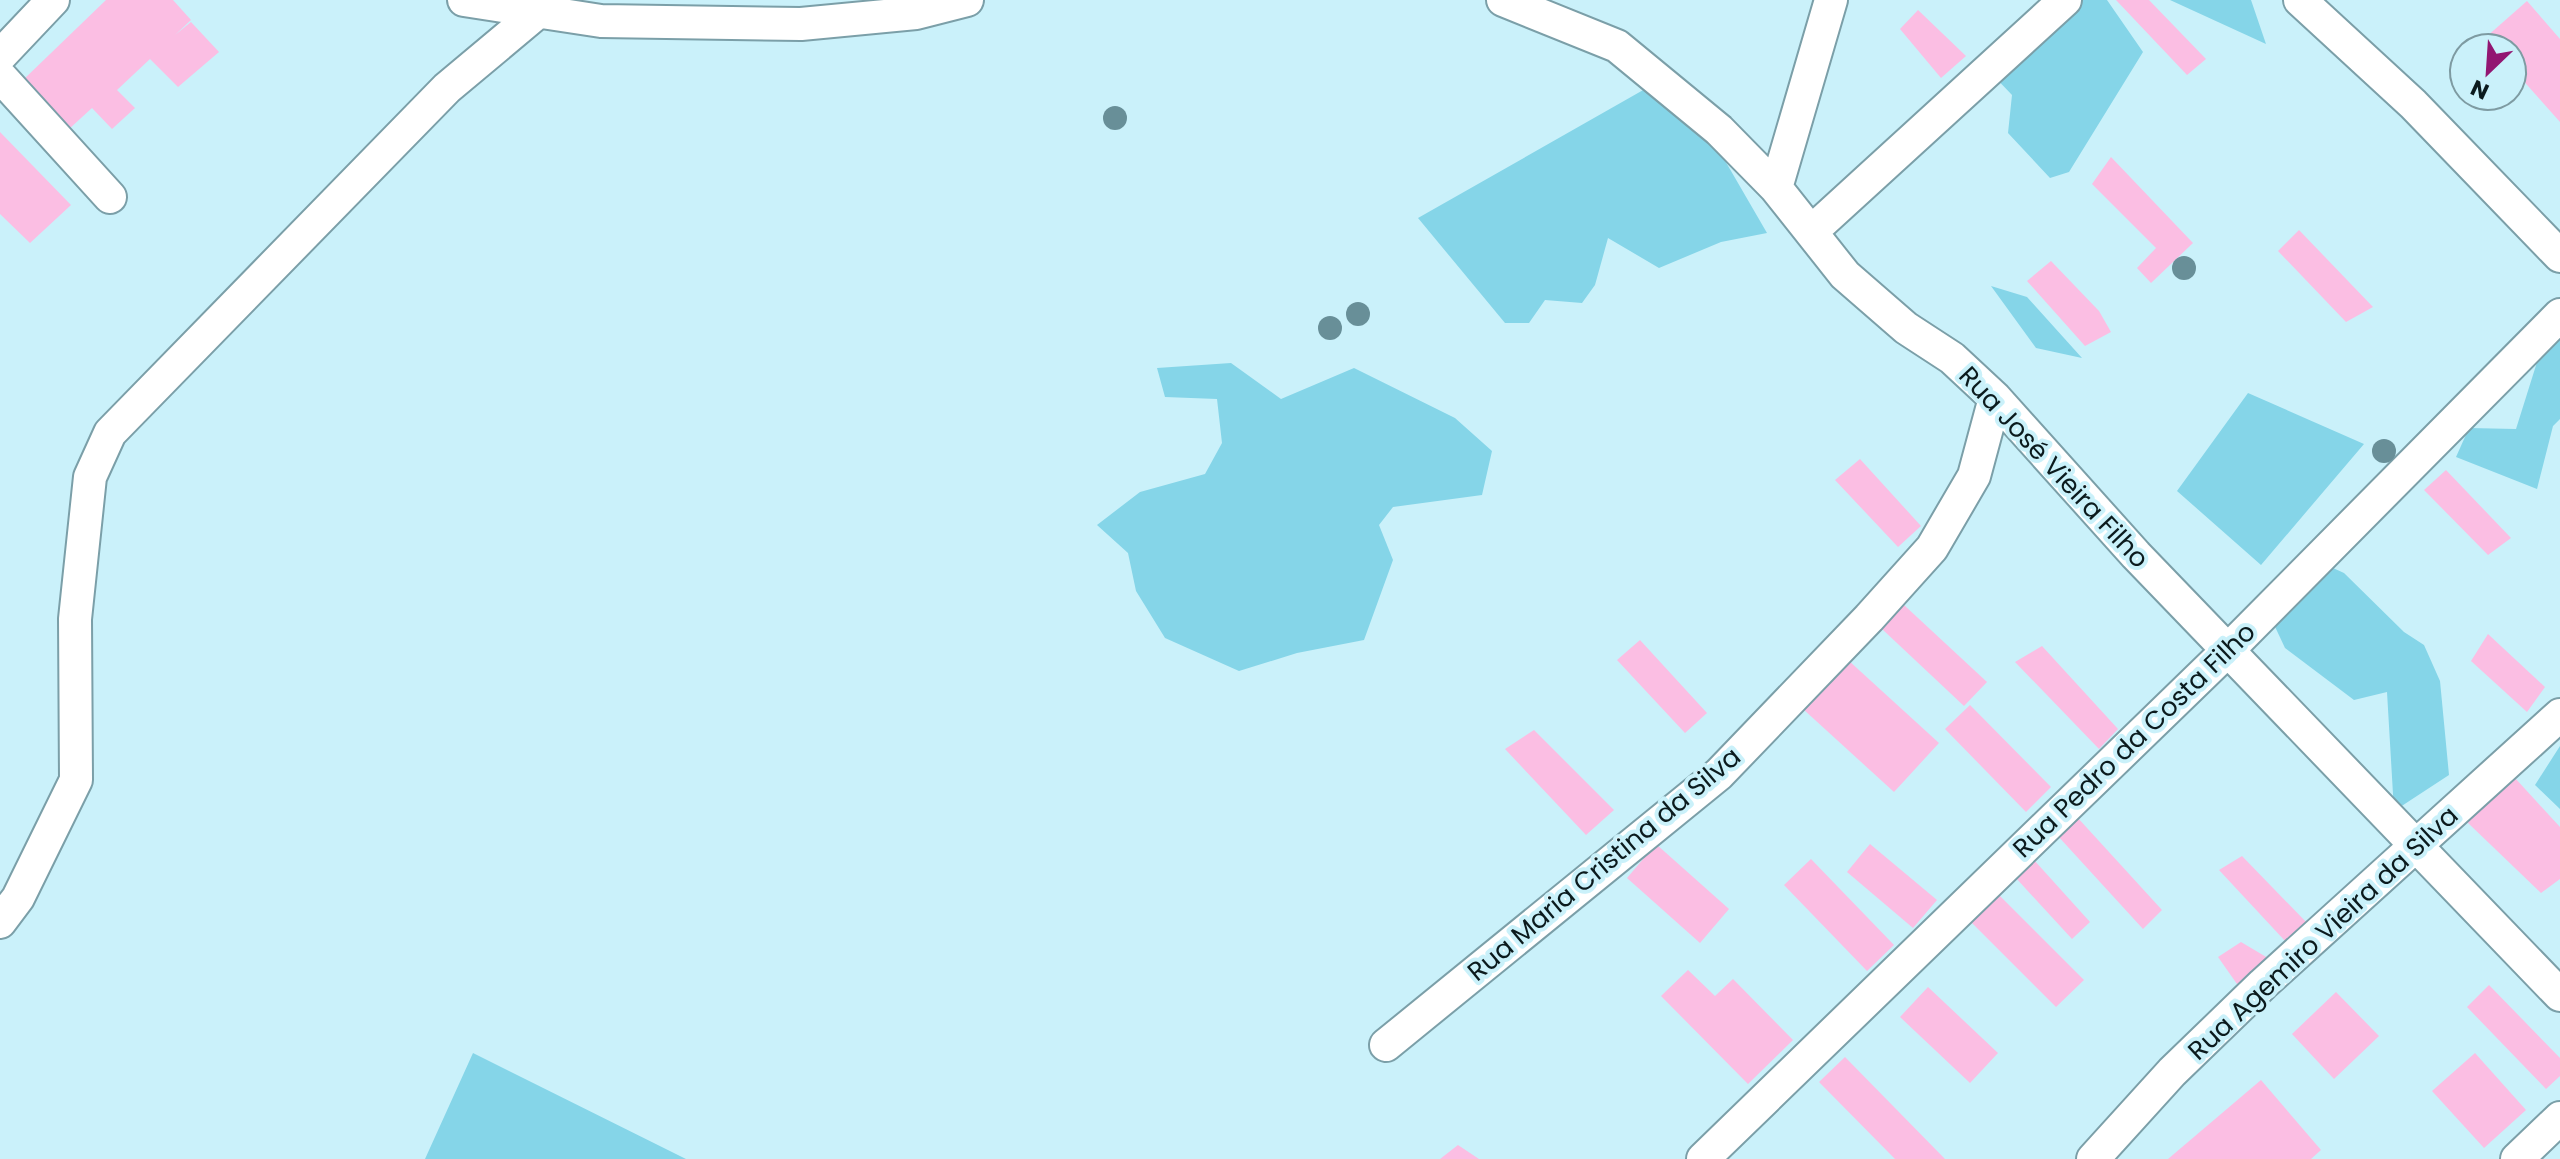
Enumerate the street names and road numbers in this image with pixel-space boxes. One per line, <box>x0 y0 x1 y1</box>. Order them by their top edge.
street label: Rua José Vieira Filho <box>1951 358 2157 576</box>
street label: Rua Pedro da Costa Filho <box>2005 614 2263 866</box>
street label: Rua Maria Cristina da Silva <box>1460 739 1748 989</box>
street label: Rua Agemiro Vieira da Silva <box>2180 798 2466 1068</box>

